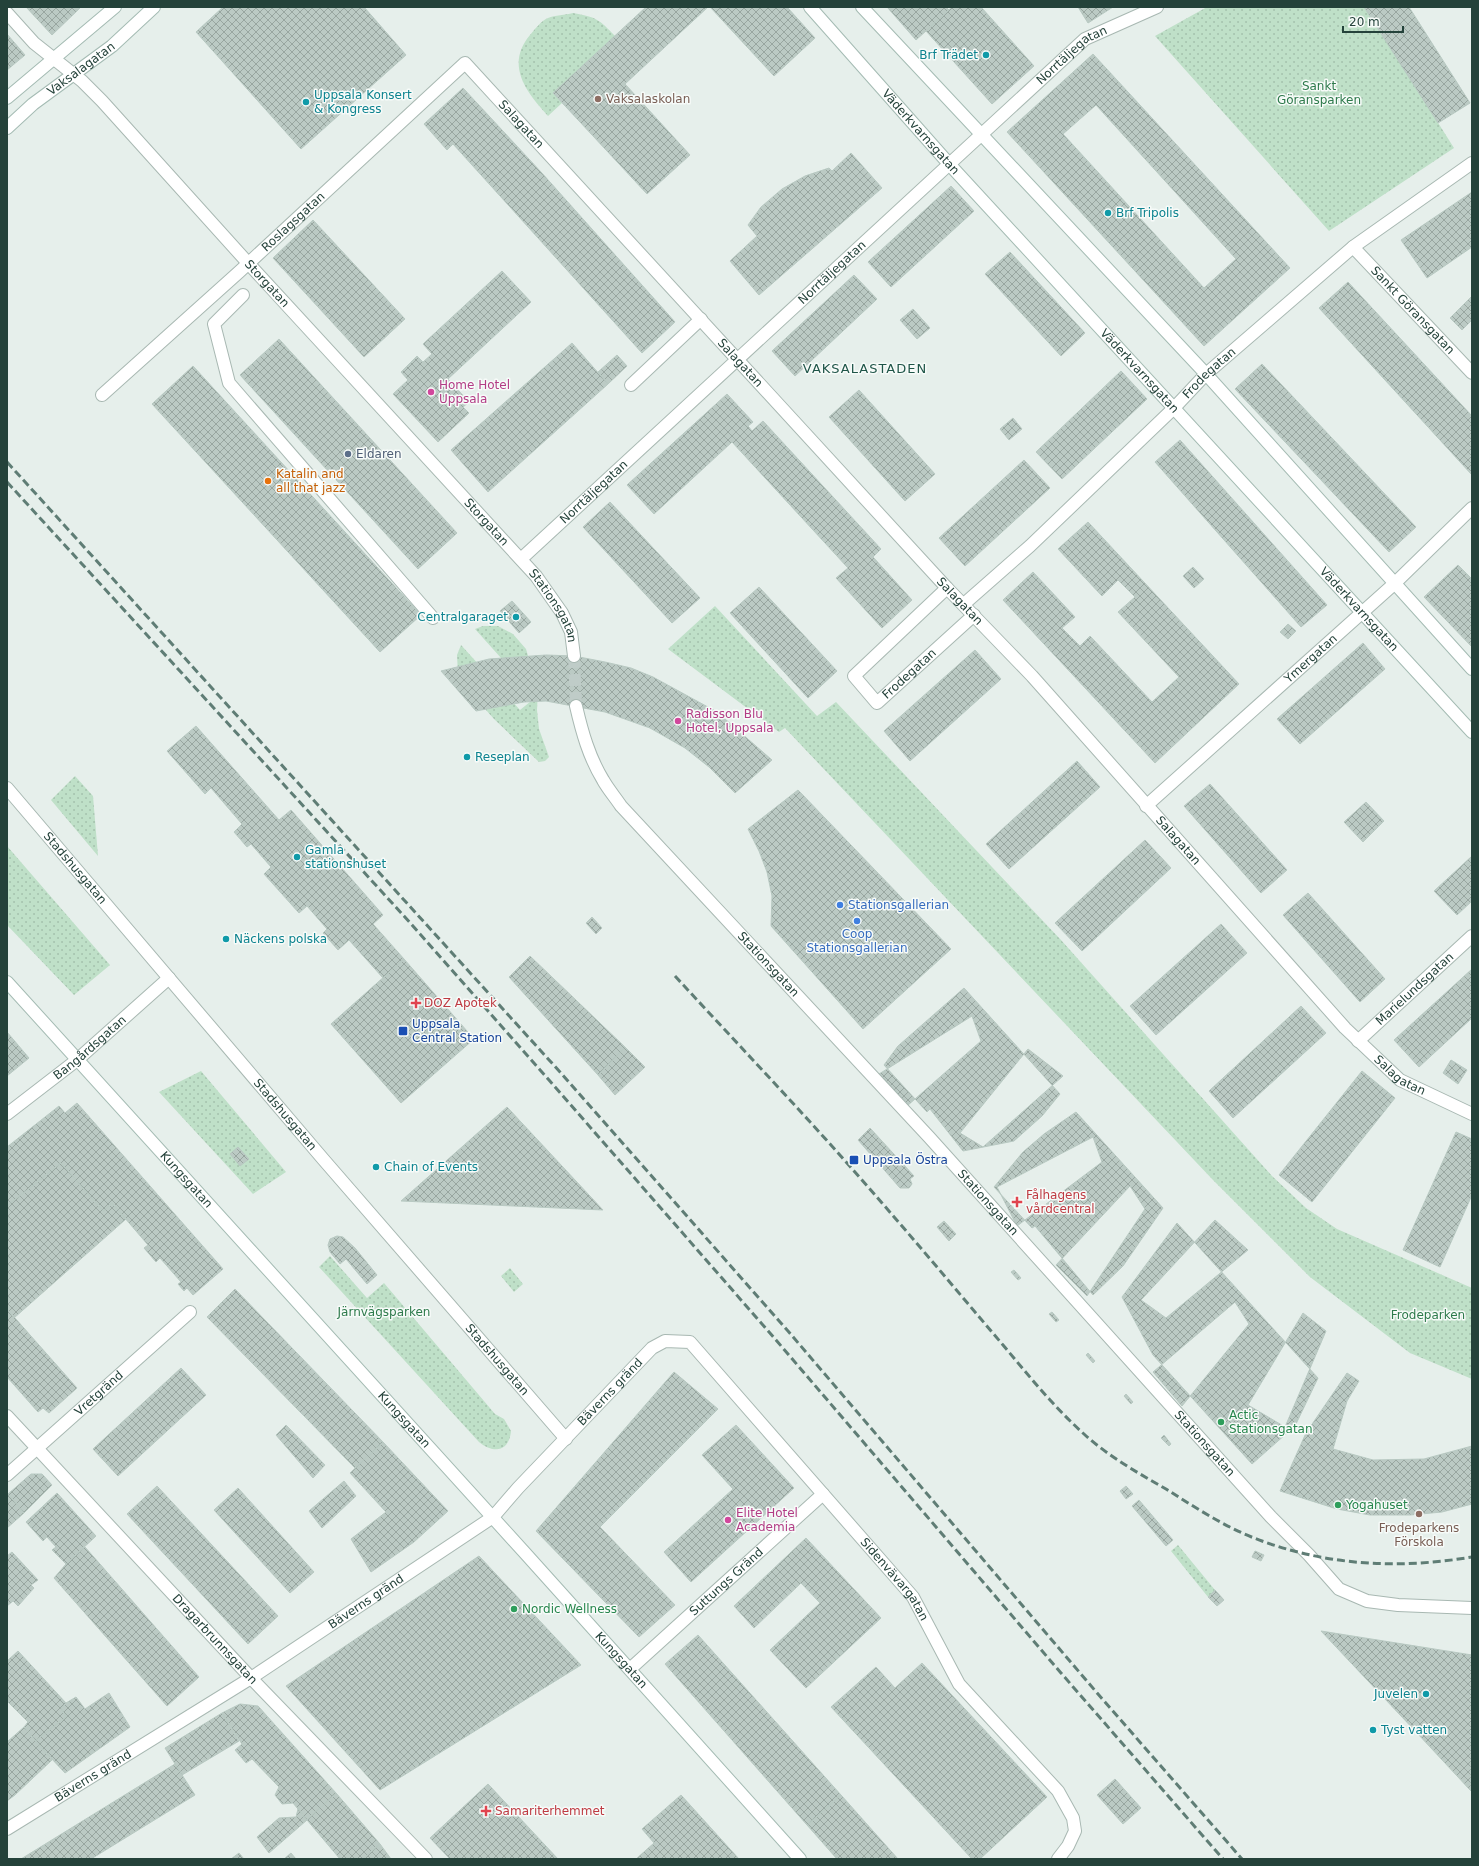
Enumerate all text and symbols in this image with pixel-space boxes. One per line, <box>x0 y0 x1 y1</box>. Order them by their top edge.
scale bar <box>1343 8 1403 34</box>
text: 20 m <box>1349 15 1380 29</box>
street label: Norrtäljegatan <box>1034 23 1109 87</box>
street label: Vaksalagatan <box>44 39 118 98</box>
place label: Brf Trädet <box>919 48 978 62</box>
marker: Brf Trädet <box>981 50 991 60</box>
park label: Sankt Göransparken <box>1277 79 1361 107</box>
street label: Väderkvarnsgatan <box>879 86 962 178</box>
place label: Uppsala Konsert & Kongress <box>314 88 412 116</box>
place label: Vaksalaskolan <box>606 92 690 106</box>
marker: Vaksalaskolan <box>593 94 603 104</box>
marker: Uppsala Konsert & Kongress <box>301 97 311 107</box>
street label: Salagatan <box>496 97 547 151</box>
street label: Roslagsgatan <box>259 189 328 254</box>
place label: Brf Tripolis <box>1116 206 1179 220</box>
marker: Brf Tripolis <box>1103 208 1113 218</box>
street label: Norrtäljegatan <box>795 238 869 307</box>
street label: Storgatan <box>242 257 292 310</box>
street label: Sankt Göransgatan <box>1368 263 1458 357</box>
street label: Väderkvarnsgatan <box>1097 326 1182 416</box>
street label: Salagatan <box>715 336 766 390</box>
street label: Frodegatan <box>1180 345 1238 401</box>
district label: VAKSALASTADEN <box>803 361 927 376</box>
place label: Home Hotel Uppsala <box>439 378 510 406</box>
marker: Home Hotel Uppsala <box>426 387 436 397</box>
place label: Eldaren <box>356 447 402 461</box>
marker: Eldaren <box>343 449 353 459</box>
street label: Norrtäljegatan <box>557 457 630 526</box>
place label: Katalin and all that jazz <box>276 467 345 495</box>
marker: Katalin and all that jazz <box>263 476 273 486</box>
street label: Storgatan <box>461 496 512 549</box>
street label: Väderkvarnsgatan <box>1317 564 1401 654</box>
street label: Stationsgatan <box>526 566 579 643</box>
street label: Salagatan <box>934 575 986 628</box>
place label: Centralgaraget <box>417 610 508 624</box>
marker: Centralgaraget <box>511 612 521 622</box>
street label: Ymergatan <box>1281 631 1340 686</box>
street label: Frodegatan <box>879 646 939 702</box>
place label: Radisson Blu Hotel, Uppsala <box>686 707 774 735</box>
marker: Radisson Blu Hotel, Uppsala <box>673 716 683 726</box>
place label: Reseplan <box>475 750 530 764</box>
marker: Reseplan <box>462 752 472 762</box>
street label: Salagatan <box>1153 813 1203 868</box>
street label: Stadshusgatan <box>41 829 110 907</box>
place label: Gamla stationshuset <box>305 843 386 871</box>
marker: Gamla stationshuset <box>292 852 302 862</box>
place label: Stationsgallerian <box>848 898 949 912</box>
marker: Stationsgallerian <box>835 900 845 910</box>
marker: Coop Stationsgallerian <box>852 916 862 926</box>
place label: Coop Stationsgallerian <box>806 927 908 955</box>
street label: Stationsgatan <box>735 929 802 1000</box>
place label: Näckens polska <box>234 932 327 946</box>
marker: Näckens polska <box>221 934 231 944</box>
street label: Marielundsgatan <box>1373 950 1456 1028</box>
place label: DOZ Apotek <box>424 996 497 1010</box>
marker: DOZ Apotek <box>411 998 421 1008</box>
street label: Bangårdsgatan <box>50 1013 129 1083</box>
place label: Uppsala Central Station <box>412 1017 502 1045</box>
marker: Uppsala Central Station <box>397 1025 409 1037</box>
street label: Salagatan <box>1371 1052 1428 1098</box>
street label: Stadshusgatan <box>251 1076 320 1153</box>
street label: Kungsgatan <box>157 1149 215 1211</box>
place label: Uppsala Östra <box>863 1151 948 1167</box>
marker: Uppsala Östra <box>848 1154 860 1166</box>
place label: Chain of Events <box>384 1160 478 1174</box>
marker: Chain of Events <box>371 1162 381 1172</box>
street label: Stationsgatan <box>955 1167 1021 1238</box>
place label: Fålhagens vårdcentral <box>1026 1188 1095 1216</box>
marker: Fålhagens vårdcentral <box>1011 1196 1023 1208</box>
park label: Järnvägsparken <box>337 1305 430 1319</box>
park label: Frodeparken <box>1391 1308 1465 1322</box>
street label: Stadshusgatan <box>462 1321 532 1398</box>
street label: Bäverns gränd <box>575 1355 645 1428</box>
street label: Vretgränd <box>72 1368 126 1418</box>
street label: Kungsgatan <box>375 1389 433 1451</box>
street label: Stationsgatan <box>1172 1408 1238 1479</box>
place label: Actic Stationsgatan <box>1229 1408 1313 1436</box>
marker: Actic Stationsgatan <box>1216 1417 1226 1427</box>
place label: Yogahuset <box>1345 1498 1408 1512</box>
marker: Yogahuset <box>1333 1500 1343 1510</box>
place label: Elite Hotel Academia <box>736 1506 798 1534</box>
marker: Frodeparkens Förskola <box>1414 1509 1424 1519</box>
marker: Elite Hotel Academia <box>723 1515 733 1525</box>
place label: Frodeparkens Förskola <box>1379 1521 1459 1549</box>
street label: Sidenvävargatan <box>858 1535 931 1623</box>
street label: Suttungs Gränd <box>687 1545 766 1619</box>
street label: Bäverns gränd <box>326 1571 406 1632</box>
street label: Dragarbrunnsgatan <box>170 1591 260 1687</box>
place label: Nordic Wellness <box>522 1602 617 1616</box>
marker: Nordic Wellness <box>509 1604 519 1614</box>
street label: Kungsgatan <box>592 1629 650 1691</box>
place label: Juvelen <box>1373 1687 1418 1701</box>
marker: Juvelen <box>1421 1689 1431 1699</box>
place label: Tyst vatten <box>1380 1723 1447 1737</box>
marker: Tyst vatten <box>1368 1725 1378 1735</box>
street label: Bäverns gränd <box>52 1747 134 1805</box>
place label: Samariterhemmet <box>495 1804 605 1818</box>
marker: Samariterhemmet <box>480 1805 492 1817</box>

